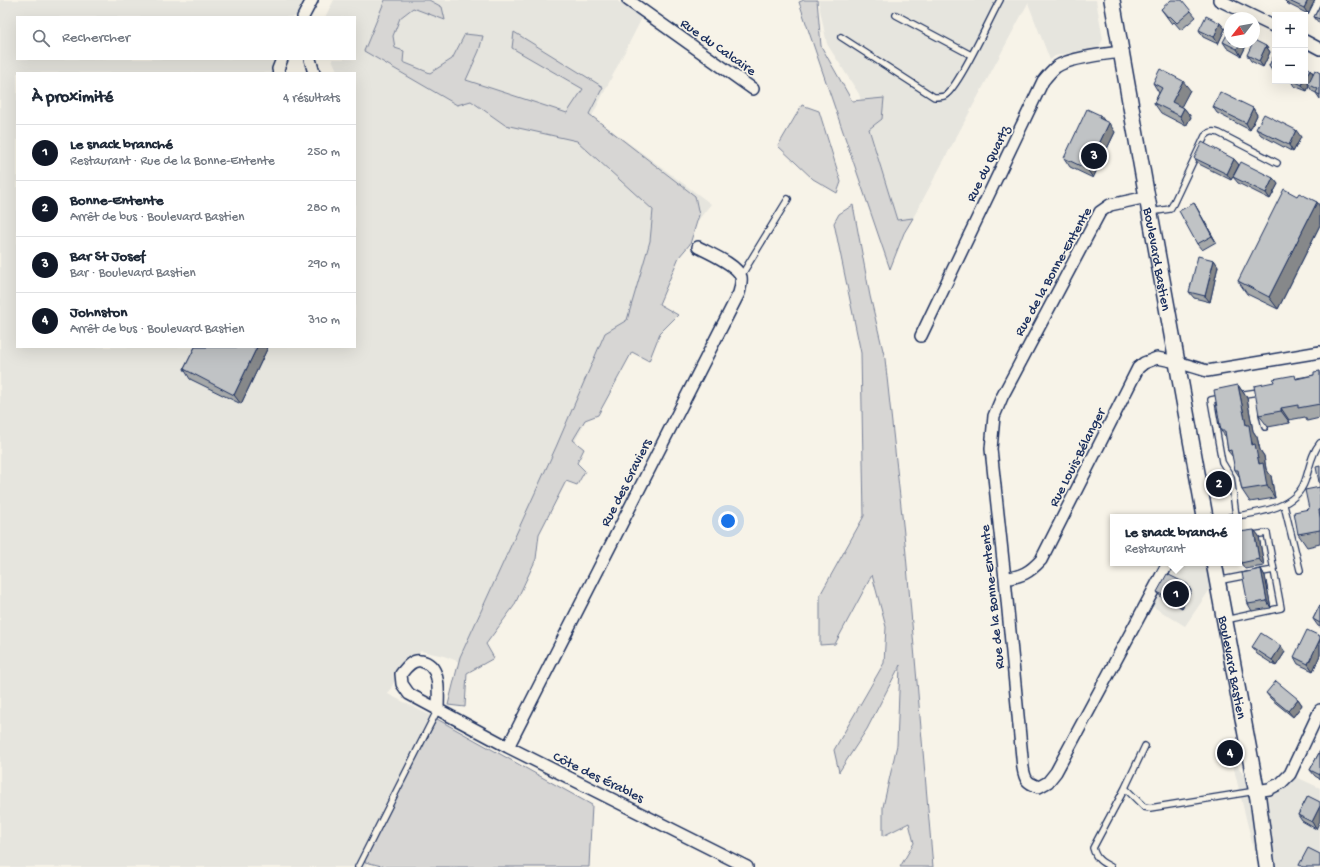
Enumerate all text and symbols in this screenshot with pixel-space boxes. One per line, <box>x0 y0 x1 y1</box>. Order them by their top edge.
north arrow <box>1224 12 1260 48</box>
map controls <box>1272 12 1308 84</box>
button: + <box>1272 12 1308 48</box>
search box <box>16 16 356 60</box>
street label: Rue du Calcaire <box>676 16 759 81</box>
icon: search <box>30 27 52 49</box>
text: Rechercher <box>62 29 130 47</box>
button: − <box>1272 48 1308 84</box>
text: À proximité <box>32 88 113 108</box>
text: 4 résultats <box>283 91 340 106</box>
street label: Rue du Quartz <box>963 122 1015 205</box>
text: Le snack branché <box>70 136 173 154</box>
pin: 3 <box>1081 141 1107 171</box>
text: 1 <box>42 145 48 160</box>
text: 250 m <box>307 145 340 160</box>
text: Restaurant · Rue de la Bonne-Entente <box>70 154 275 169</box>
text: Bonne-Entente <box>70 192 164 210</box>
text: 2 <box>42 201 48 216</box>
text: 280 m <box>307 201 340 216</box>
street label: Rue de la Bonne-Entente <box>1012 204 1097 340</box>
street label: Boulevard Bastien <box>1138 205 1174 313</box>
text: Arrêt de bus · Boulevard Bastien <box>70 210 244 225</box>
text: Bar St Josef <box>70 248 145 266</box>
text: 3 <box>42 257 48 272</box>
text: 290 m <box>307 257 340 272</box>
text: Bar · Boulevard Bastien <box>70 266 196 281</box>
text: Johnston <box>70 304 127 322</box>
text: 4 <box>42 313 48 328</box>
text: 310 m <box>308 313 340 328</box>
text: Arrêt de bus · Boulevard Bastien <box>70 322 244 337</box>
street label: Rue Louis-Bélanger <box>1046 405 1111 510</box>
street label: Rue des Graviers <box>598 436 657 530</box>
pin: 2 <box>1206 469 1232 499</box>
your location <box>718 511 738 531</box>
popup <box>1110 514 1242 566</box>
street label: Rue de la Bonne-Entente <box>977 523 1009 670</box>
text: Le snack branché <box>1125 524 1227 542</box>
text: Restaurant <box>1125 542 1185 557</box>
pin: 1 <box>1163 579 1189 609</box>
street label: Boulevard Bastien <box>1213 614 1249 721</box>
pin: 4 <box>1217 738 1243 768</box>
street label: Côte des Érables <box>550 749 647 808</box>

